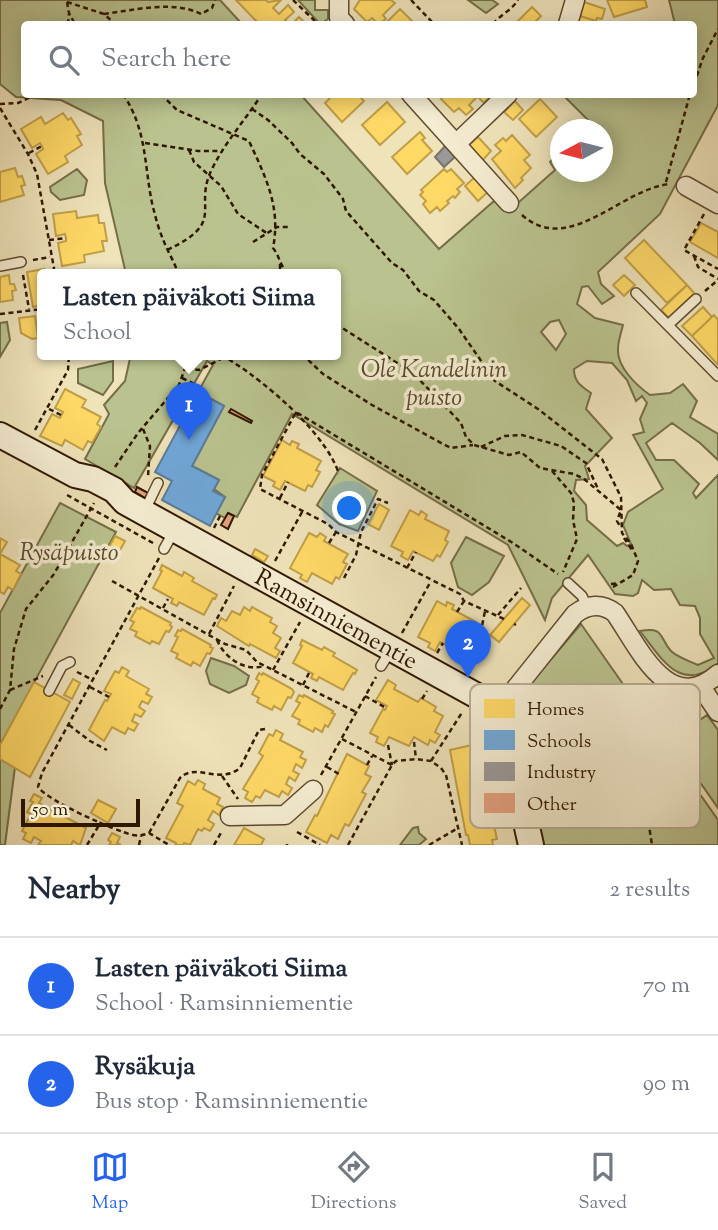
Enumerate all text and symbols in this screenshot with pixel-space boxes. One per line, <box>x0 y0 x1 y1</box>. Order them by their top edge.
search box <box>21 21 697 98</box>
icon: search <box>45 41 83 79</box>
text: Search here <box>101 41 231 78</box>
north arrow <box>550 119 613 182</box>
popup <box>37 269 341 360</box>
text: Lasten päiväkoti Siima <box>63 280 315 317</box>
text: School <box>63 317 132 350</box>
park label: Ole Kandelinin puisto <box>361 354 508 416</box>
pin: 1 <box>166 382 212 440</box>
your location <box>332 491 366 525</box>
park label: Rysäpuisto <box>20 537 118 571</box>
street label: Ramsinniementie <box>248 562 423 679</box>
pin: 2 <box>445 620 491 678</box>
legend <box>470 684 700 828</box>
text: Homes <box>527 697 584 724</box>
text: Schools <box>527 729 591 756</box>
text: Industry <box>527 760 597 787</box>
text: Other <box>527 792 577 819</box>
scale bar <box>21 796 140 828</box>
text: 50 m <box>32 797 68 824</box>
text: Nearby <box>28 869 120 912</box>
text: 2 results <box>610 874 690 907</box>
text: Lasten päiväkoti Siima <box>95 951 347 988</box>
text: 1 <box>47 970 55 1003</box>
text: 70 m <box>643 970 690 1003</box>
text: School · Ramsinniementie <box>95 988 353 1021</box>
text: Rysäkuja <box>95 1049 195 1086</box>
text: 2 <box>46 1068 56 1101</box>
text: 90 m <box>643 1068 690 1101</box>
text: Bus stop · Ramsinniementie <box>95 1086 368 1119</box>
tab: Map <box>91 1148 129 1217</box>
tab: Directions <box>311 1148 396 1217</box>
tab: Saved <box>578 1148 627 1217</box>

